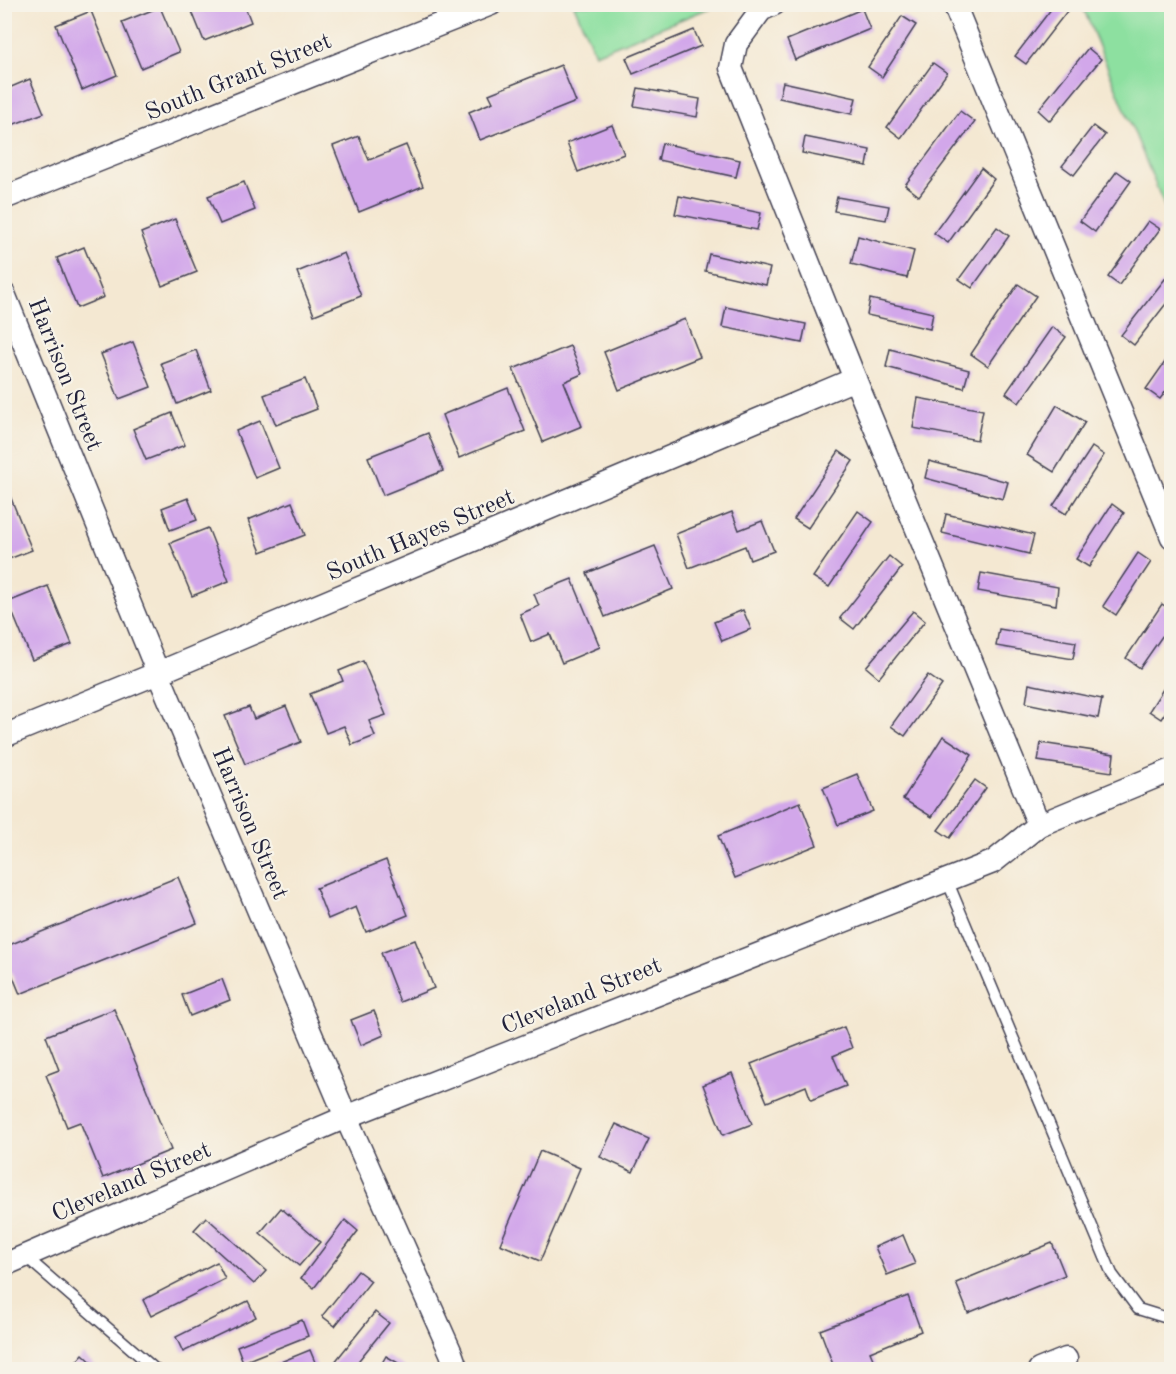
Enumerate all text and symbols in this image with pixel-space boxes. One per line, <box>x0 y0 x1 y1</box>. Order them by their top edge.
street label: South Grant Street <box>142 30 335 126</box>
street label: Harrison Street <box>23 295 106 455</box>
street label: South Hayes Street <box>323 485 518 586</box>
street label: Harrison Street <box>206 744 292 903</box>
street label: Cleveland Street <box>498 954 665 1040</box>
street label: Cleveland Street <box>49 1139 215 1227</box>

